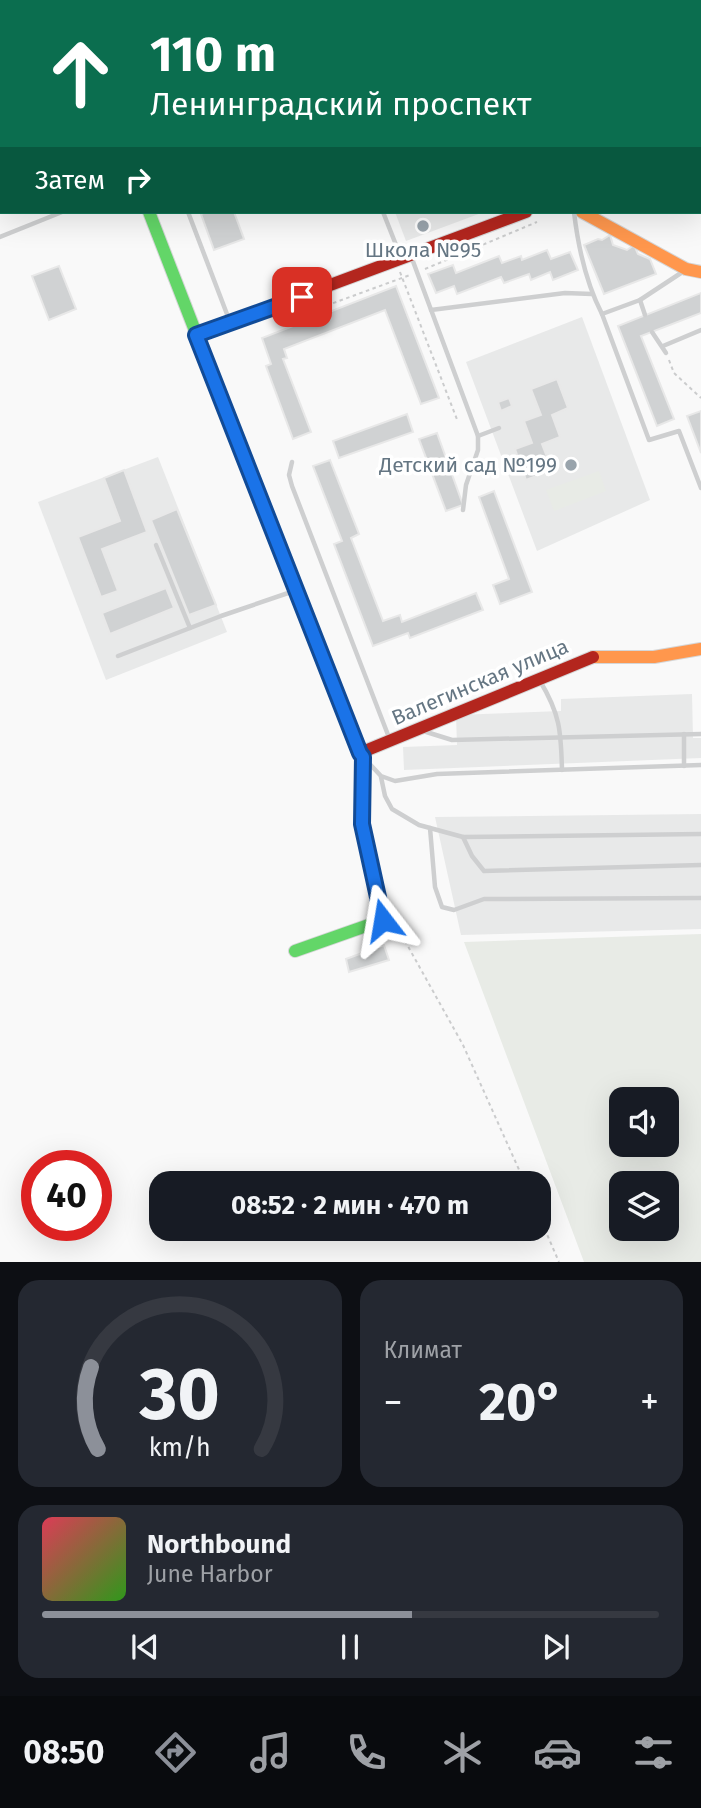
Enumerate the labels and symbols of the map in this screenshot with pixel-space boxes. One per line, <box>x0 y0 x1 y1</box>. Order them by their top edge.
marker: Школа №95 <box>415 218 431 234</box>
place label: Школа №95 <box>365 237 481 263</box>
pin <box>272 267 332 327</box>
place label: Детский сад №199 <box>378 452 557 478</box>
marker: Детский сад №199 <box>563 457 579 473</box>
street label: Валегинская улица <box>388 633 572 731</box>
position arrow <box>346 883 420 957</box>
speed limit sign: 40 <box>21 1150 112 1241</box>

